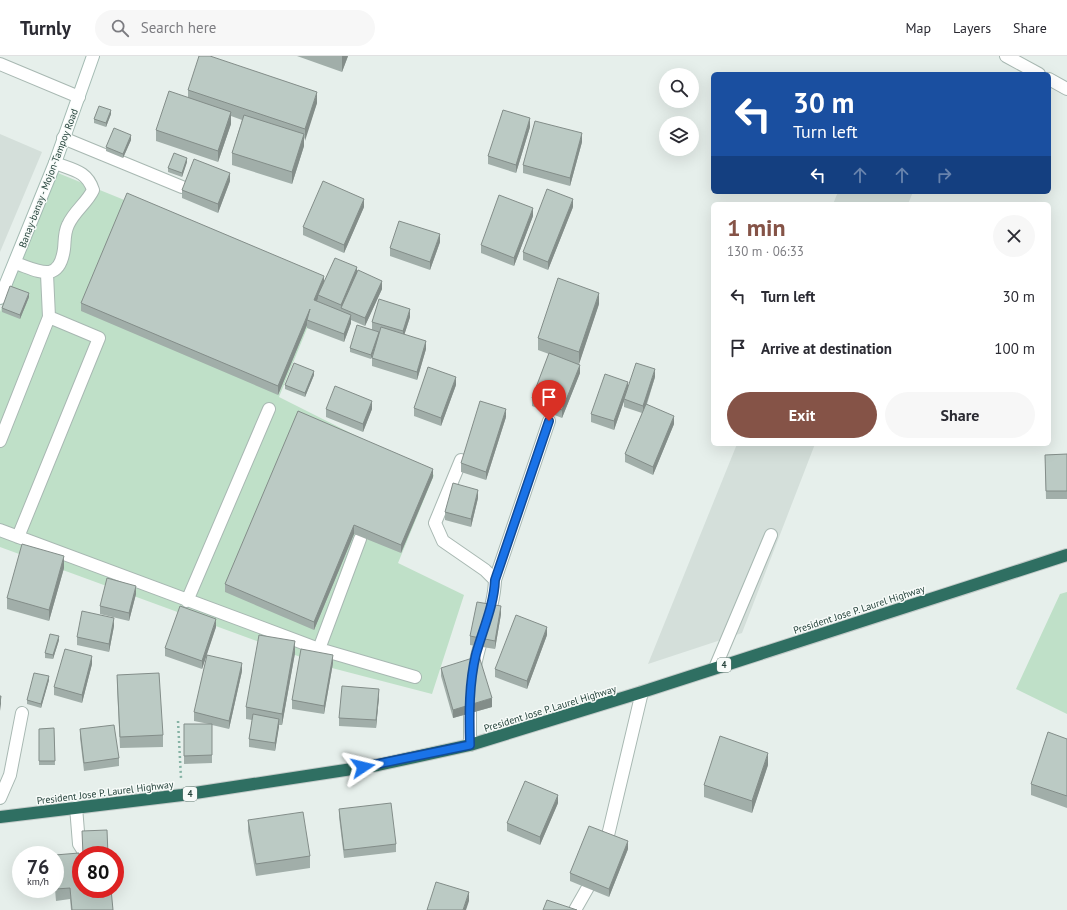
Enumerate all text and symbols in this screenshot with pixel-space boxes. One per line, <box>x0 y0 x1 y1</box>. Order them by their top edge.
search box <box>95 10 375 46</box>
text: Turnly <box>20 16 71 40</box>
icon: search <box>109 17 131 39</box>
text: Search here <box>141 18 216 37</box>
text: Map <box>905 19 931 37</box>
text: Layers <box>953 19 991 37</box>
text: Share <box>1013 19 1047 37</box>
map controls <box>659 68 699 156</box>
button: search <box>659 68 699 108</box>
text: 30 m <box>793 84 854 121</box>
icon: left <box>727 88 779 140</box>
street label: Banay-banay - Mojon-Tampoy Road <box>16 107 81 250</box>
button: layers <box>659 116 699 156</box>
text: Turn left <box>793 120 858 143</box>
icon: left <box>807 164 829 186</box>
icon: ahead <box>849 164 871 186</box>
icon: ahead <box>891 164 913 186</box>
icon: right <box>933 164 955 186</box>
text: 1 min <box>727 212 786 243</box>
button: close <box>993 215 1035 257</box>
text: 130 m · 06:33 <box>727 243 804 260</box>
icon: left <box>727 285 749 307</box>
text: Turn left <box>761 287 815 306</box>
text: 30 m <box>1002 287 1035 306</box>
icon: arrive <box>727 337 749 359</box>
text: Arrive at destination <box>761 339 892 358</box>
text: 100 m <box>994 339 1035 358</box>
pin <box>532 380 566 421</box>
icon: arrive <box>538 386 560 408</box>
button: Exit <box>727 392 877 438</box>
button: Share <box>885 392 1035 438</box>
street label: President Jose P. Laurel Highway <box>792 582 927 637</box>
road number: 4 <box>717 658 731 672</box>
street label: President Jose P. Laurel Highway <box>482 682 618 735</box>
position arrow <box>342 746 384 788</box>
street label: President Jose P. Laurel Highway <box>36 778 175 807</box>
road number: 4 <box>183 787 197 801</box>
speed limit sign: 80 <box>72 846 124 898</box>
text: 76 <box>27 854 49 880</box>
text: km/h <box>27 875 49 888</box>

